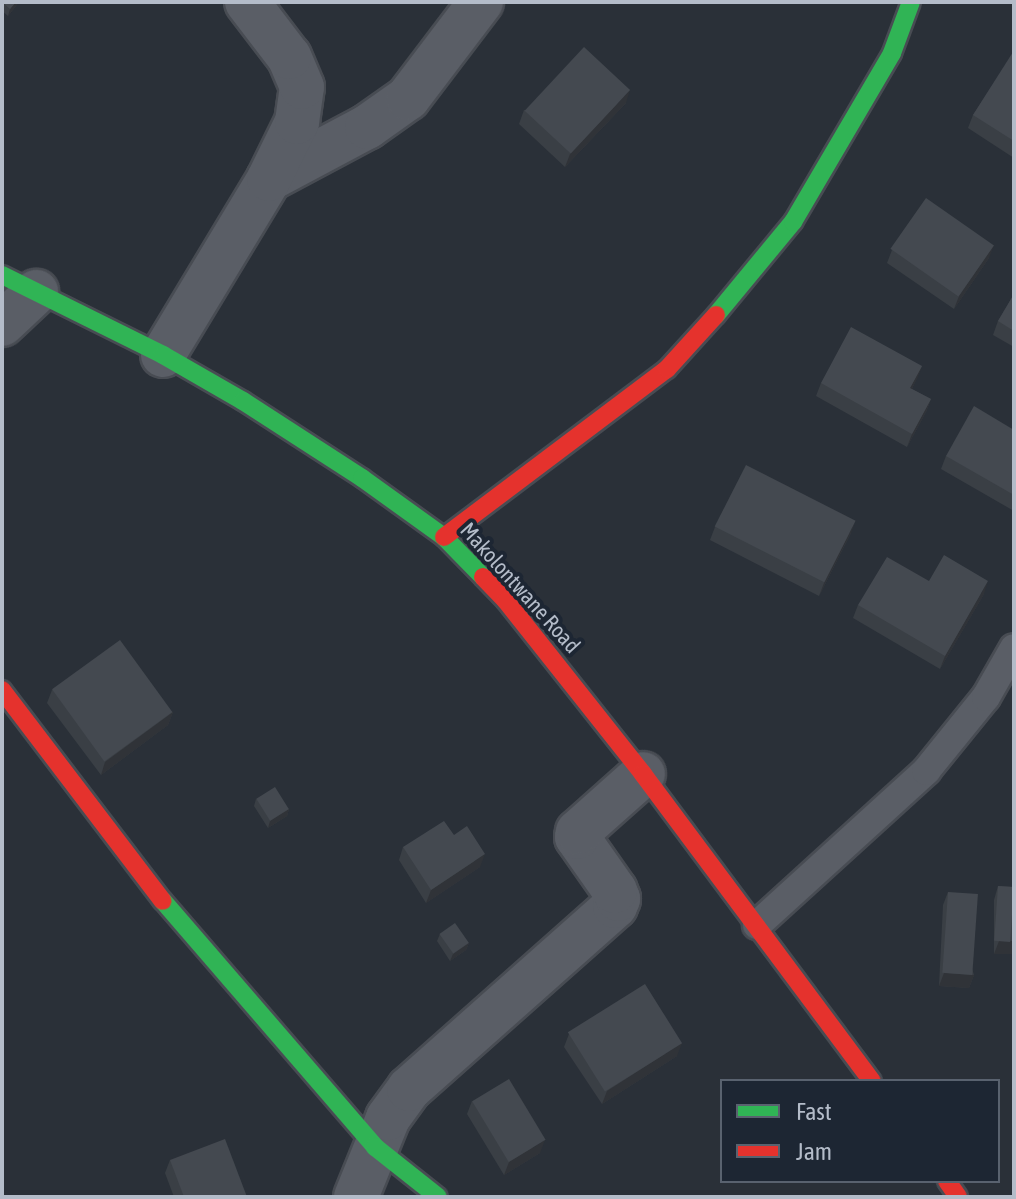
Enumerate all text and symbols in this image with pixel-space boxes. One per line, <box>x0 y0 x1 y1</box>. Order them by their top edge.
street label: Makolontwane Road <box>455 517 585 659</box>
legend <box>720 1079 1000 1183</box>
text: Fast <box>796 1098 832 1125</box>
text: Jam <box>796 1138 832 1165</box>

